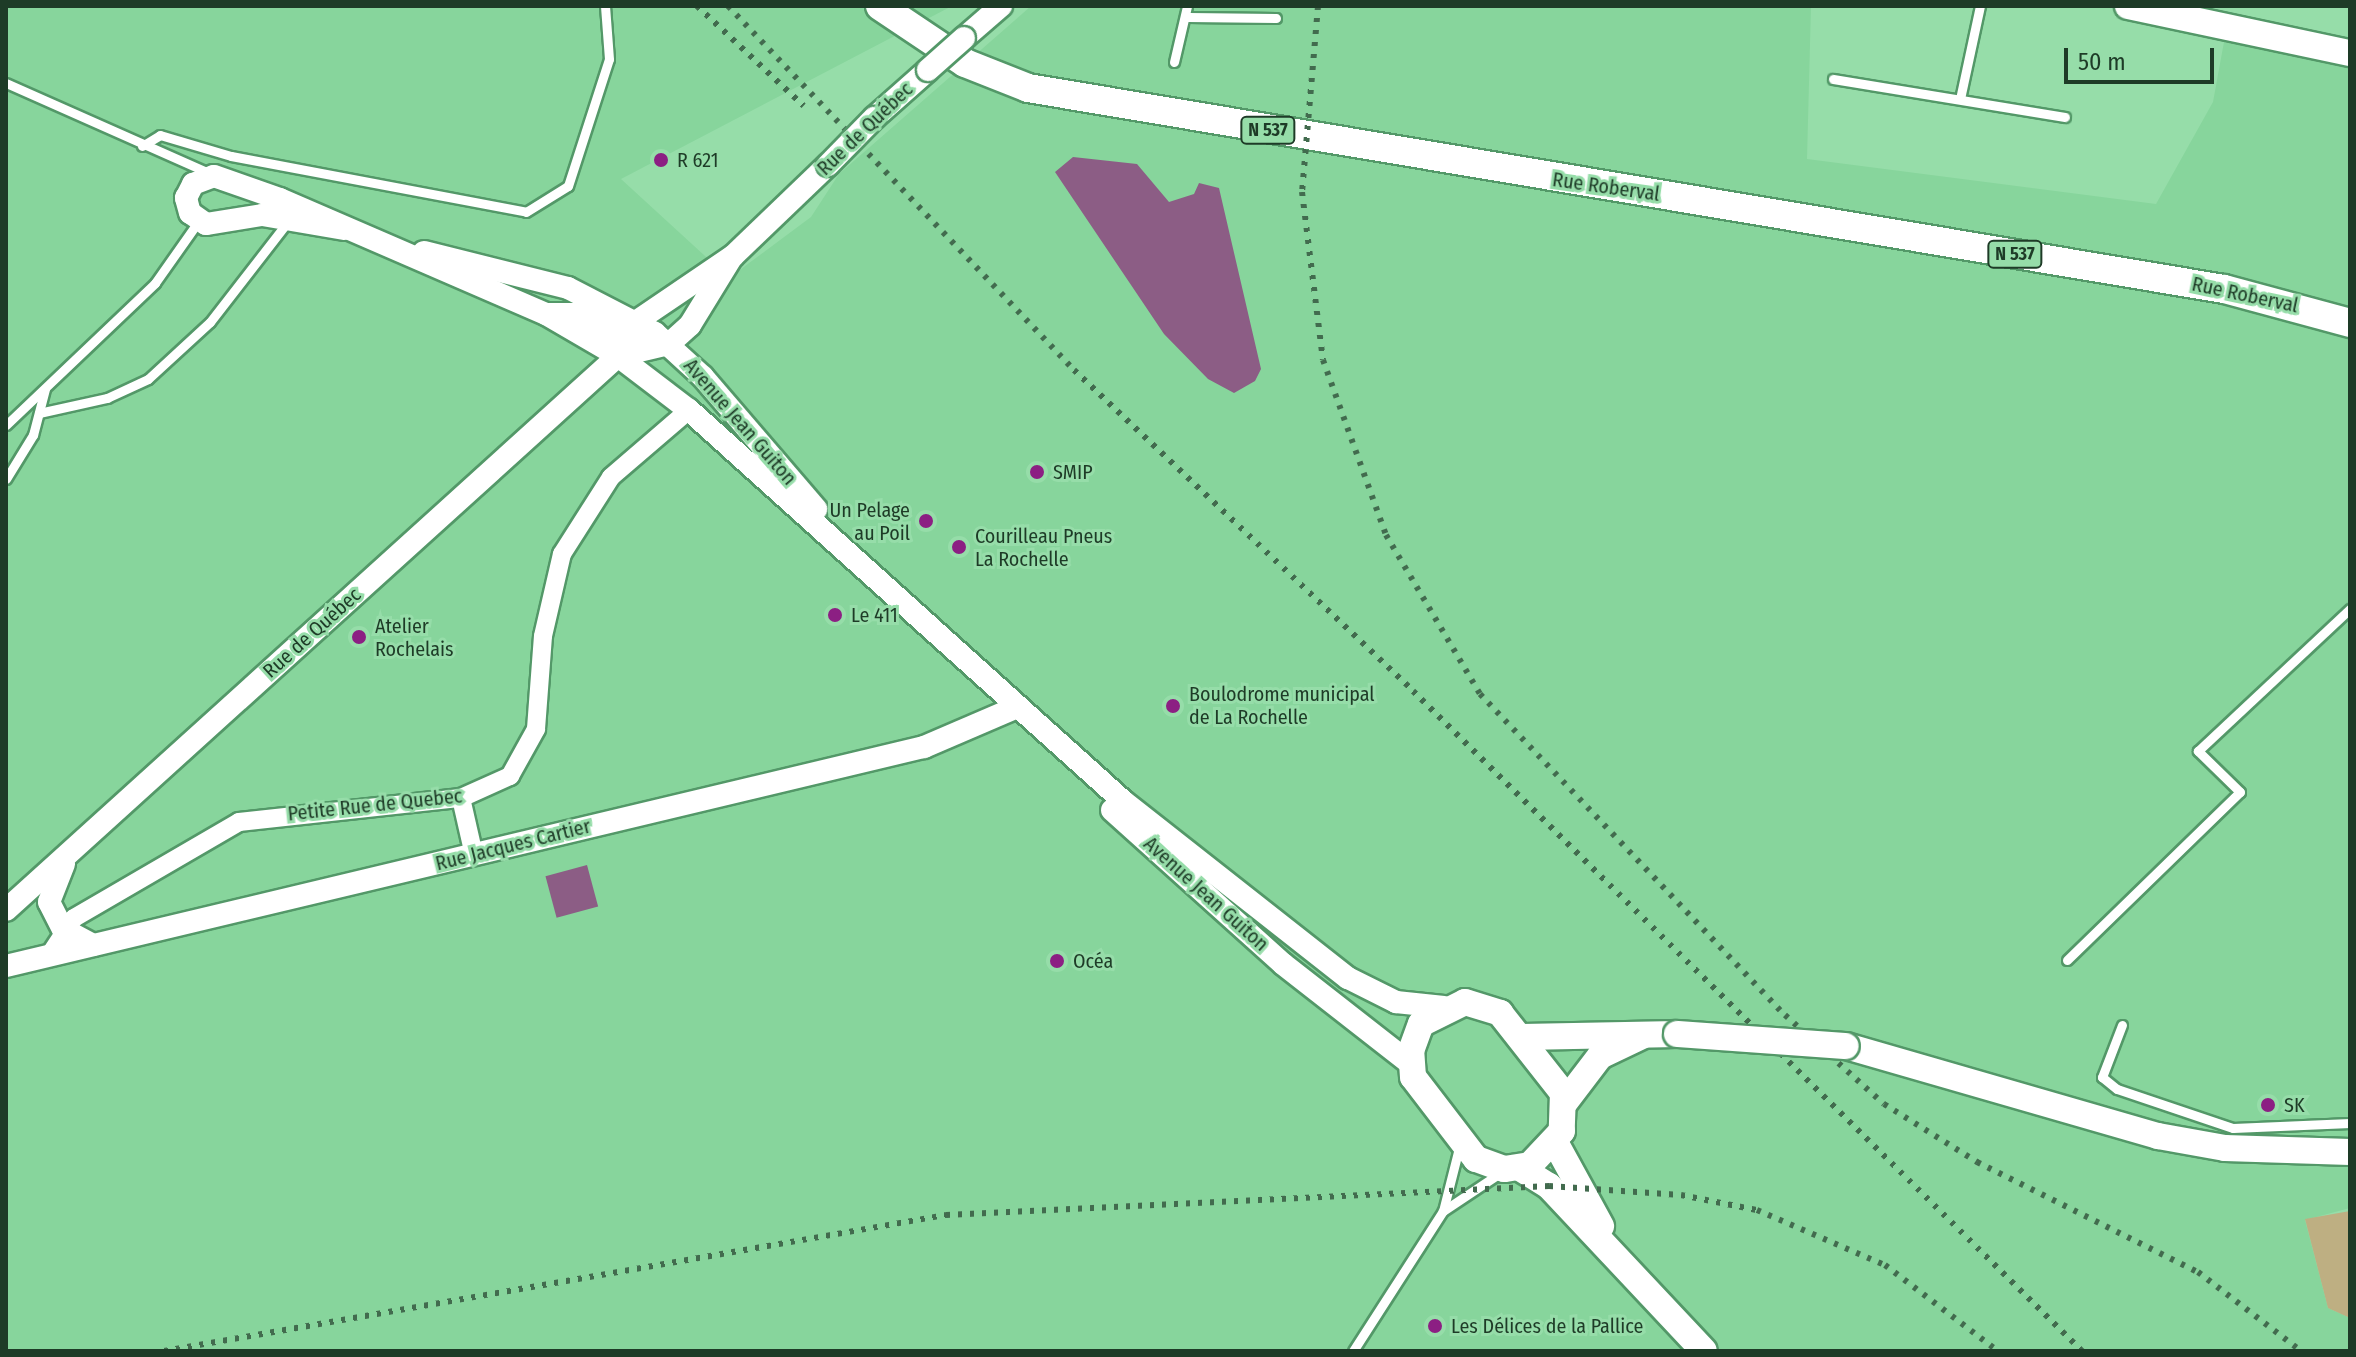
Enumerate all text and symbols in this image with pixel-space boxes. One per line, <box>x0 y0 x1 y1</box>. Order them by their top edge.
scale bar <box>2068 32 2218 82</box>
text: 50 m <box>2078 48 2126 76</box>
street label: Rue de Québec <box>812 78 918 180</box>
road number: N 537 <box>1240 116 1296 144</box>
place label: R 621 <box>677 148 719 172</box>
marker: R 621 <box>652 151 670 169</box>
street label: Rue Roberval <box>1551 168 1661 206</box>
road number: N 537 <box>1987 240 2043 268</box>
street label: Rue Roberval <box>2190 272 2300 318</box>
street label: Avenue Jean Guiton <box>679 354 801 490</box>
place label: SMIP <box>1053 460 1093 484</box>
marker: SMIP <box>1028 463 1046 481</box>
place label: Un Pelage au Poil <box>830 498 910 545</box>
marker: Un Pelage au Poil <box>917 512 935 530</box>
place label: Courilleau Pneus La Rochelle <box>975 524 1112 571</box>
marker: Courilleau Pneus La Rochelle <box>950 538 968 556</box>
street label: Rue de Québec <box>258 583 366 683</box>
place label: Le 411 <box>851 603 898 627</box>
marker: Le 411 <box>826 606 844 624</box>
place label: Atelier Rochelais <box>375 614 454 661</box>
marker: Atelier Rochelais <box>350 628 368 646</box>
place label: Boulodrome municipal de La Rochelle <box>1189 682 1375 729</box>
marker: Boulodrome municipal de La Rochelle <box>1164 697 1182 715</box>
street label: Petite Rue de Quebec <box>287 784 463 826</box>
street label: Rue Jacques Cartier <box>433 814 593 876</box>
street label: Avenue Jean Guiton <box>1139 832 1273 956</box>
place label: Océa <box>1073 949 1113 973</box>
marker: Océa <box>1048 952 1066 970</box>
place label: SK <box>2284 1093 2304 1117</box>
marker: SK <box>2259 1096 2277 1114</box>
place label: Les Délices de la Pallice <box>1451 1314 1643 1338</box>
marker: Les Délices de la Pallice <box>1426 1317 1444 1335</box>

